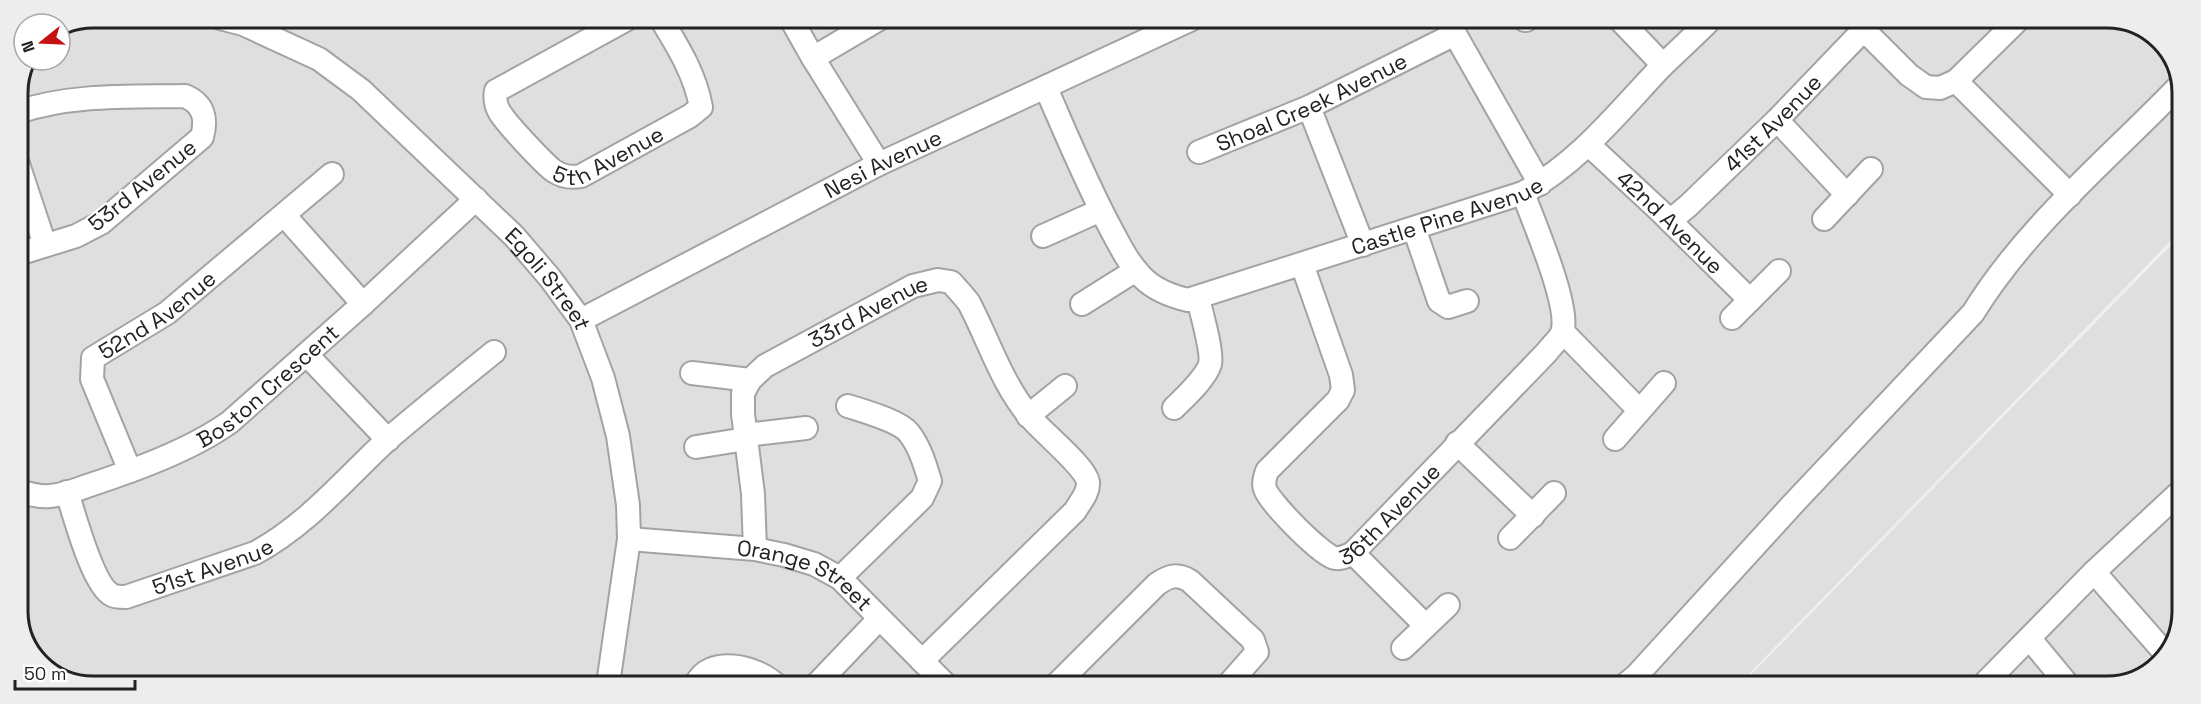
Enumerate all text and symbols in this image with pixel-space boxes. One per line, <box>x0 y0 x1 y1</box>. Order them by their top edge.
north arrow <box>12 12 72 72</box>
text: N <box>17 38 40 55</box>
street label: Shoal Creek Avenue <box>1212 46 1412 158</box>
street label: 41st Avenue <box>1718 68 1827 178</box>
street label: 5th Avenue <box>548 119 668 191</box>
street label: Nesi Avenue <box>819 123 946 204</box>
street label: 53rd Avenue <box>82 133 202 237</box>
street label: 42nd Avenue <box>1611 164 1730 280</box>
street label: Castle Pine Avenue <box>1348 170 1548 261</box>
street label: Egoli Street <box>499 221 597 334</box>
street label: 52nd Avenue <box>93 264 221 365</box>
street label: 33rd Avenue <box>803 269 931 354</box>
street label: Boston Crescent <box>191 318 345 454</box>
street label: 36th Avenue <box>1335 457 1446 572</box>
street label: 51st Avenue <box>148 532 279 601</box>
street label: Orange Street <box>736 534 879 617</box>
scale bar <box>15 653 135 691</box>
text: 50 m <box>24 662 66 685</box>

